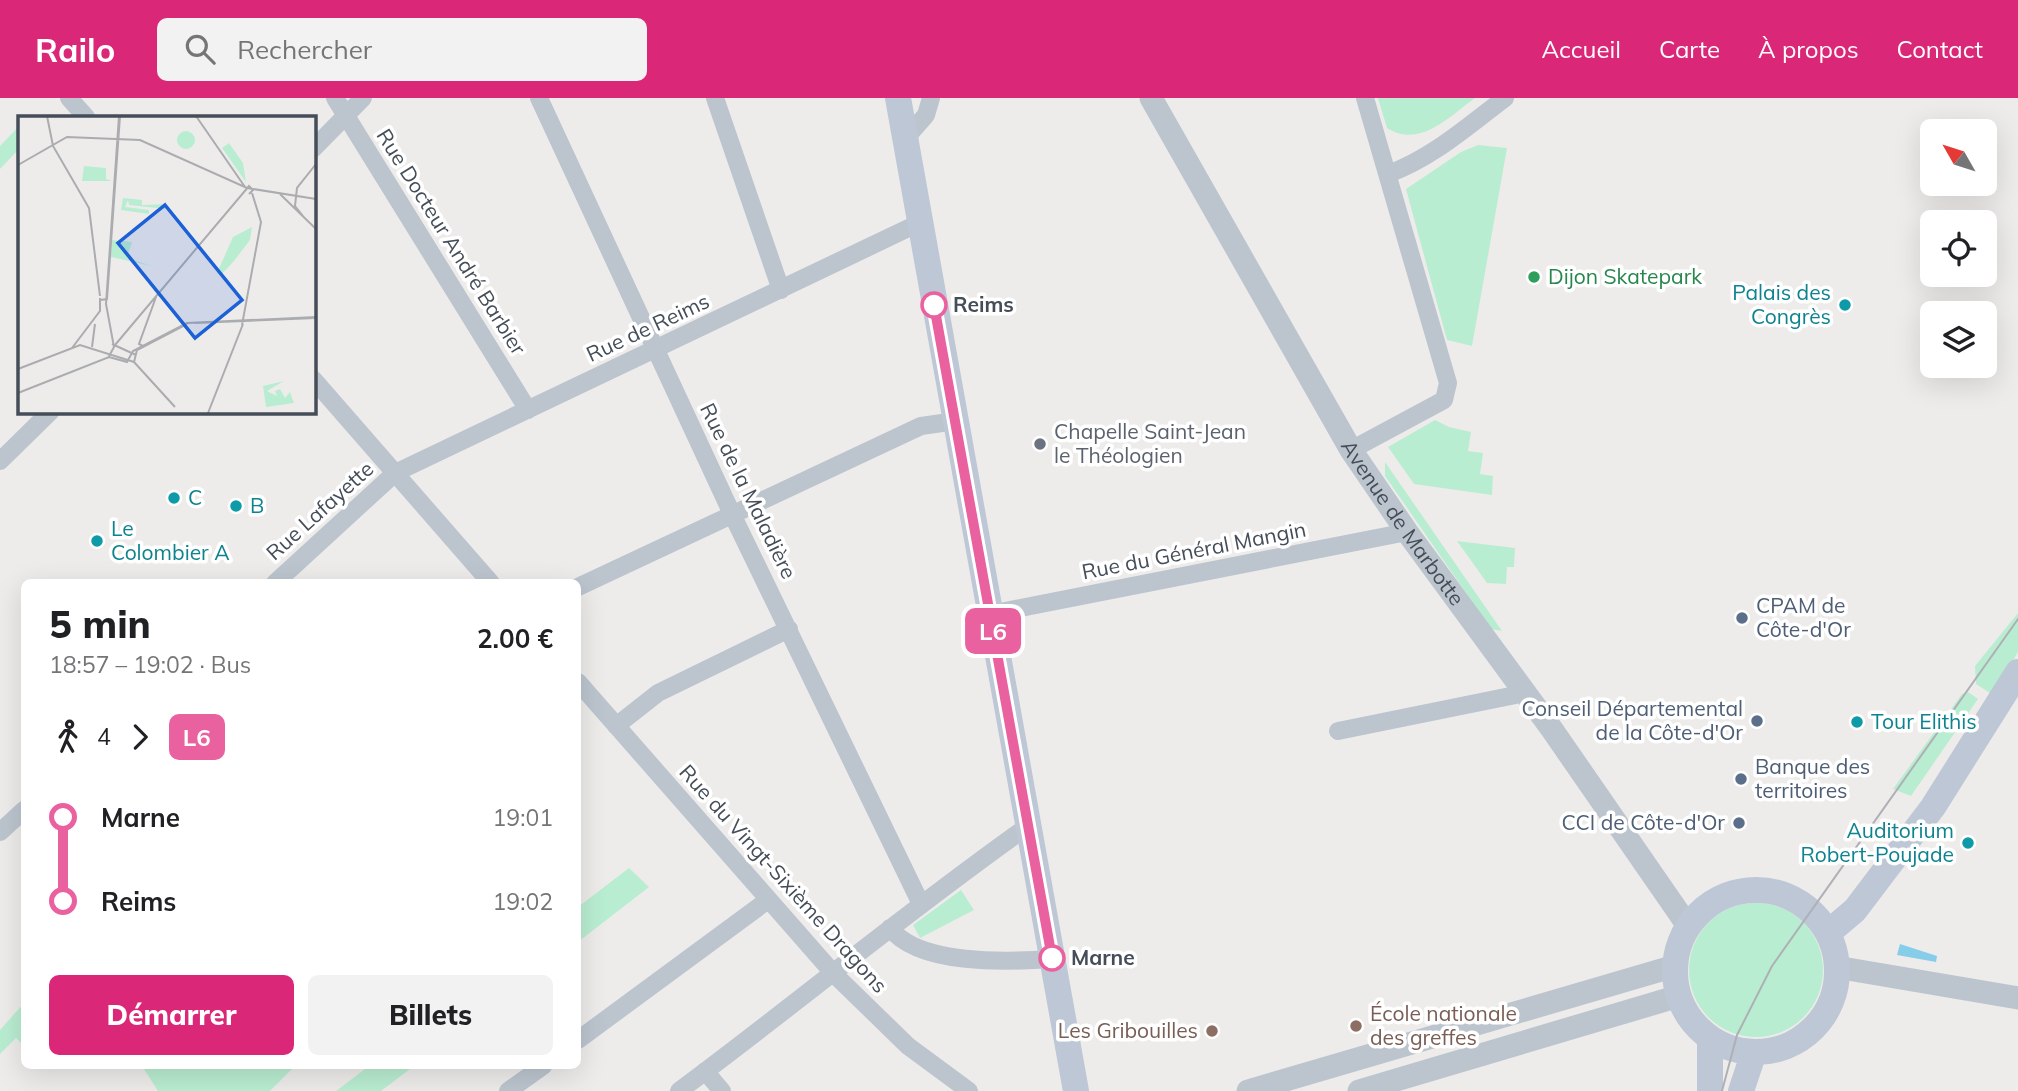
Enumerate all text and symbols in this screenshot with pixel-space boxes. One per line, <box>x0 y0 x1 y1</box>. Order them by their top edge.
search box <box>157 18 647 81</box>
text: Railo <box>35 29 115 70</box>
icon: search <box>181 30 219 68</box>
text: Rechercher <box>237 33 372 66</box>
text: Accueil <box>1542 34 1621 64</box>
text: Carte <box>1659 34 1720 64</box>
text: À propos <box>1758 34 1859 64</box>
text: Contact <box>1897 34 1983 64</box>
inset map <box>18 116 315 413</box>
north arrow <box>1920 119 1997 196</box>
map controls <box>1920 119 1997 378</box>
street label: Rue Docteur André Barbier <box>372 124 532 360</box>
button: locate <box>1920 210 1997 287</box>
place label: Dijon Skatepark <box>1548 263 1702 289</box>
marker: Dijon Skatepark <box>1526 269 1542 285</box>
place label: Palais des Congrès <box>1732 279 1831 329</box>
street label: Rue de Reims <box>582 287 713 367</box>
place label: Reims <box>953 291 1014 317</box>
marker: Reims <box>921 292 947 318</box>
marker: Palais des Congrès <box>1837 297 1853 313</box>
button: layers <box>1920 301 1997 378</box>
street label: Rue de la Maladière <box>695 398 803 583</box>
place label: Chapelle Saint-Jean le Théologien <box>1054 418 1246 468</box>
street label: Avenue de Marbotte <box>1336 435 1471 610</box>
marker: Chapelle Saint-Jean le Théologien <box>1032 436 1048 452</box>
street label: Rue Lafayette <box>260 455 378 565</box>
place label: C <box>188 484 202 510</box>
marker: C <box>166 490 182 506</box>
place label: B <box>250 492 264 518</box>
marker: B <box>228 498 244 514</box>
place label: Le Colombier A <box>111 515 230 565</box>
street label: Rue du Général Mangin <box>1080 516 1308 585</box>
marker: Le Colombier A <box>89 533 105 549</box>
place label: CPAM de Côte-d'Or <box>1756 592 1851 642</box>
text: 5 min <box>49 600 151 648</box>
line badge: L6 <box>962 608 1024 654</box>
marker: CPAM de Côte-d'Or <box>1734 610 1750 626</box>
text: L6 <box>979 616 1007 646</box>
text: 2.00 € <box>477 622 553 655</box>
text: 18:57 – 19:02 · Bus <box>49 650 251 679</box>
place label: Conseil Départemental de la Côte-d'Or <box>1521 695 1743 745</box>
place label: Tour Elithis <box>1871 708 1977 734</box>
marker: Conseil Départemental de la Côte-d'Or <box>1749 713 1765 729</box>
marker: Tour Elithis <box>1849 714 1865 730</box>
icon: walk <box>49 718 87 756</box>
icon: forward <box>121 718 159 756</box>
text: 4 <box>97 722 111 751</box>
text: L6 <box>183 722 211 752</box>
place label: Banque des territoires <box>1755 753 1870 803</box>
street label: Rue du Vingt-Sixième Dragons <box>674 759 893 998</box>
marker: Banque des territoires <box>1733 771 1749 787</box>
text: Marne <box>101 801 180 834</box>
text: 19:01 <box>493 803 553 832</box>
place label: CCI de Côte-d'Or <box>1561 809 1725 835</box>
marker: CCI de Côte-d'Or <box>1731 815 1747 831</box>
place label: Auditorium Robert-Poujade <box>1800 817 1954 867</box>
marker: Auditorium Robert-Poujade <box>1960 835 1976 851</box>
text: Reims <box>101 885 176 918</box>
text: 19:02 <box>493 887 553 916</box>
place label: Marne <box>1071 944 1135 970</box>
marker: Marne <box>1039 945 1065 971</box>
button: Démarrer <box>49 975 294 1055</box>
button: Billets <box>308 975 553 1055</box>
place label: École nationale des greffes <box>1370 1000 1517 1050</box>
place label: Les Gribouilles <box>1058 1017 1198 1043</box>
marker: École nationale des greffes <box>1348 1018 1364 1034</box>
marker: Les Gribouilles <box>1204 1023 1220 1039</box>

